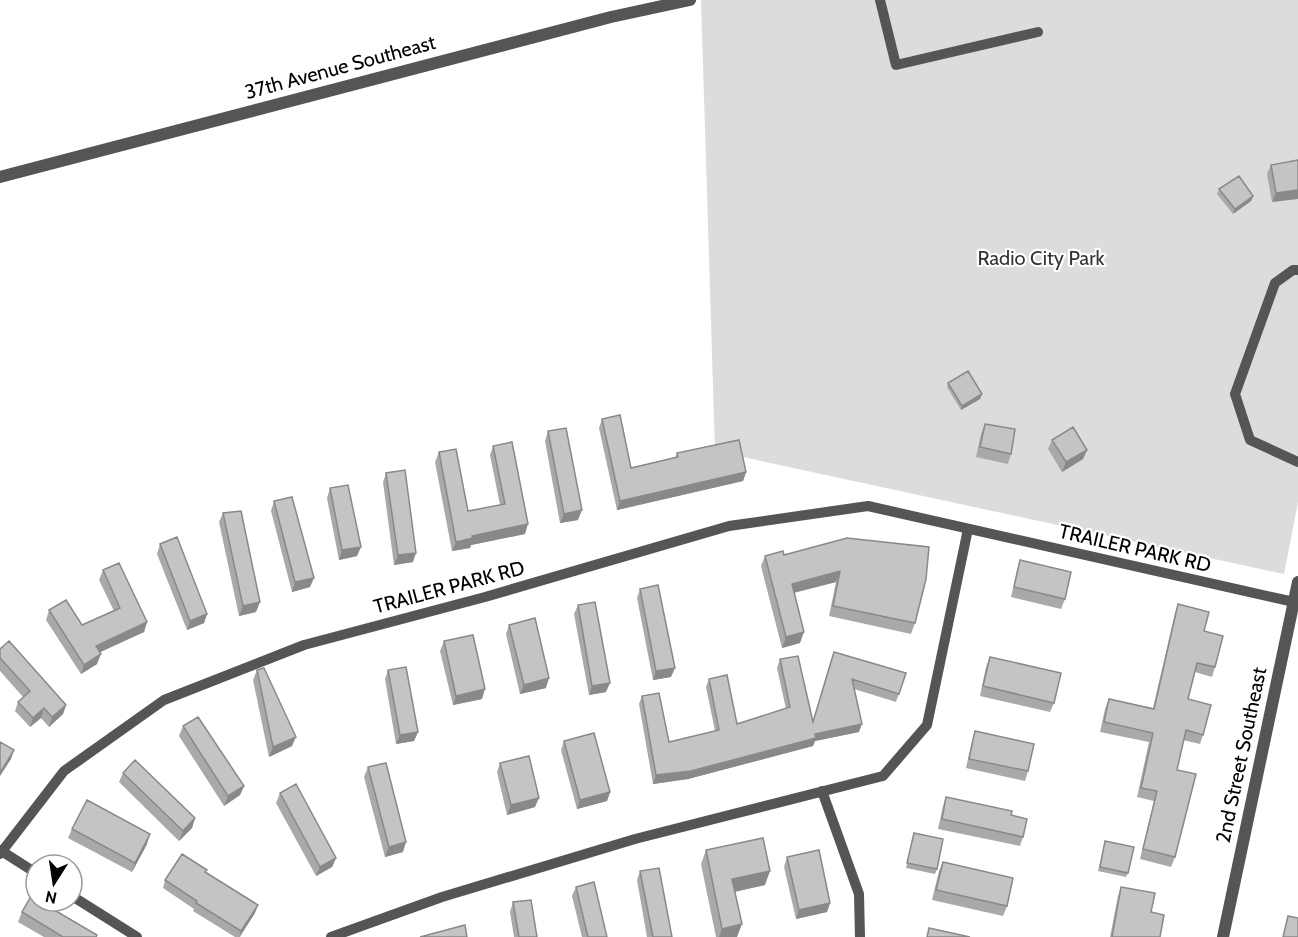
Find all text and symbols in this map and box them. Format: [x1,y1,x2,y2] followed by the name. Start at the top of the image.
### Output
[242,30,438,104] street label: 37th Avenue Southeast
[978,246,1105,270] park label: Radio City Park
[1057,519,1213,577] street label: TRAILER PARK RD
[371,555,527,619] street label: TRAILER PARK RD
[1211,665,1271,845] street label: 2nd Street Southeast
[24,853,84,913] north arrow
[43,887,58,908] text: N

